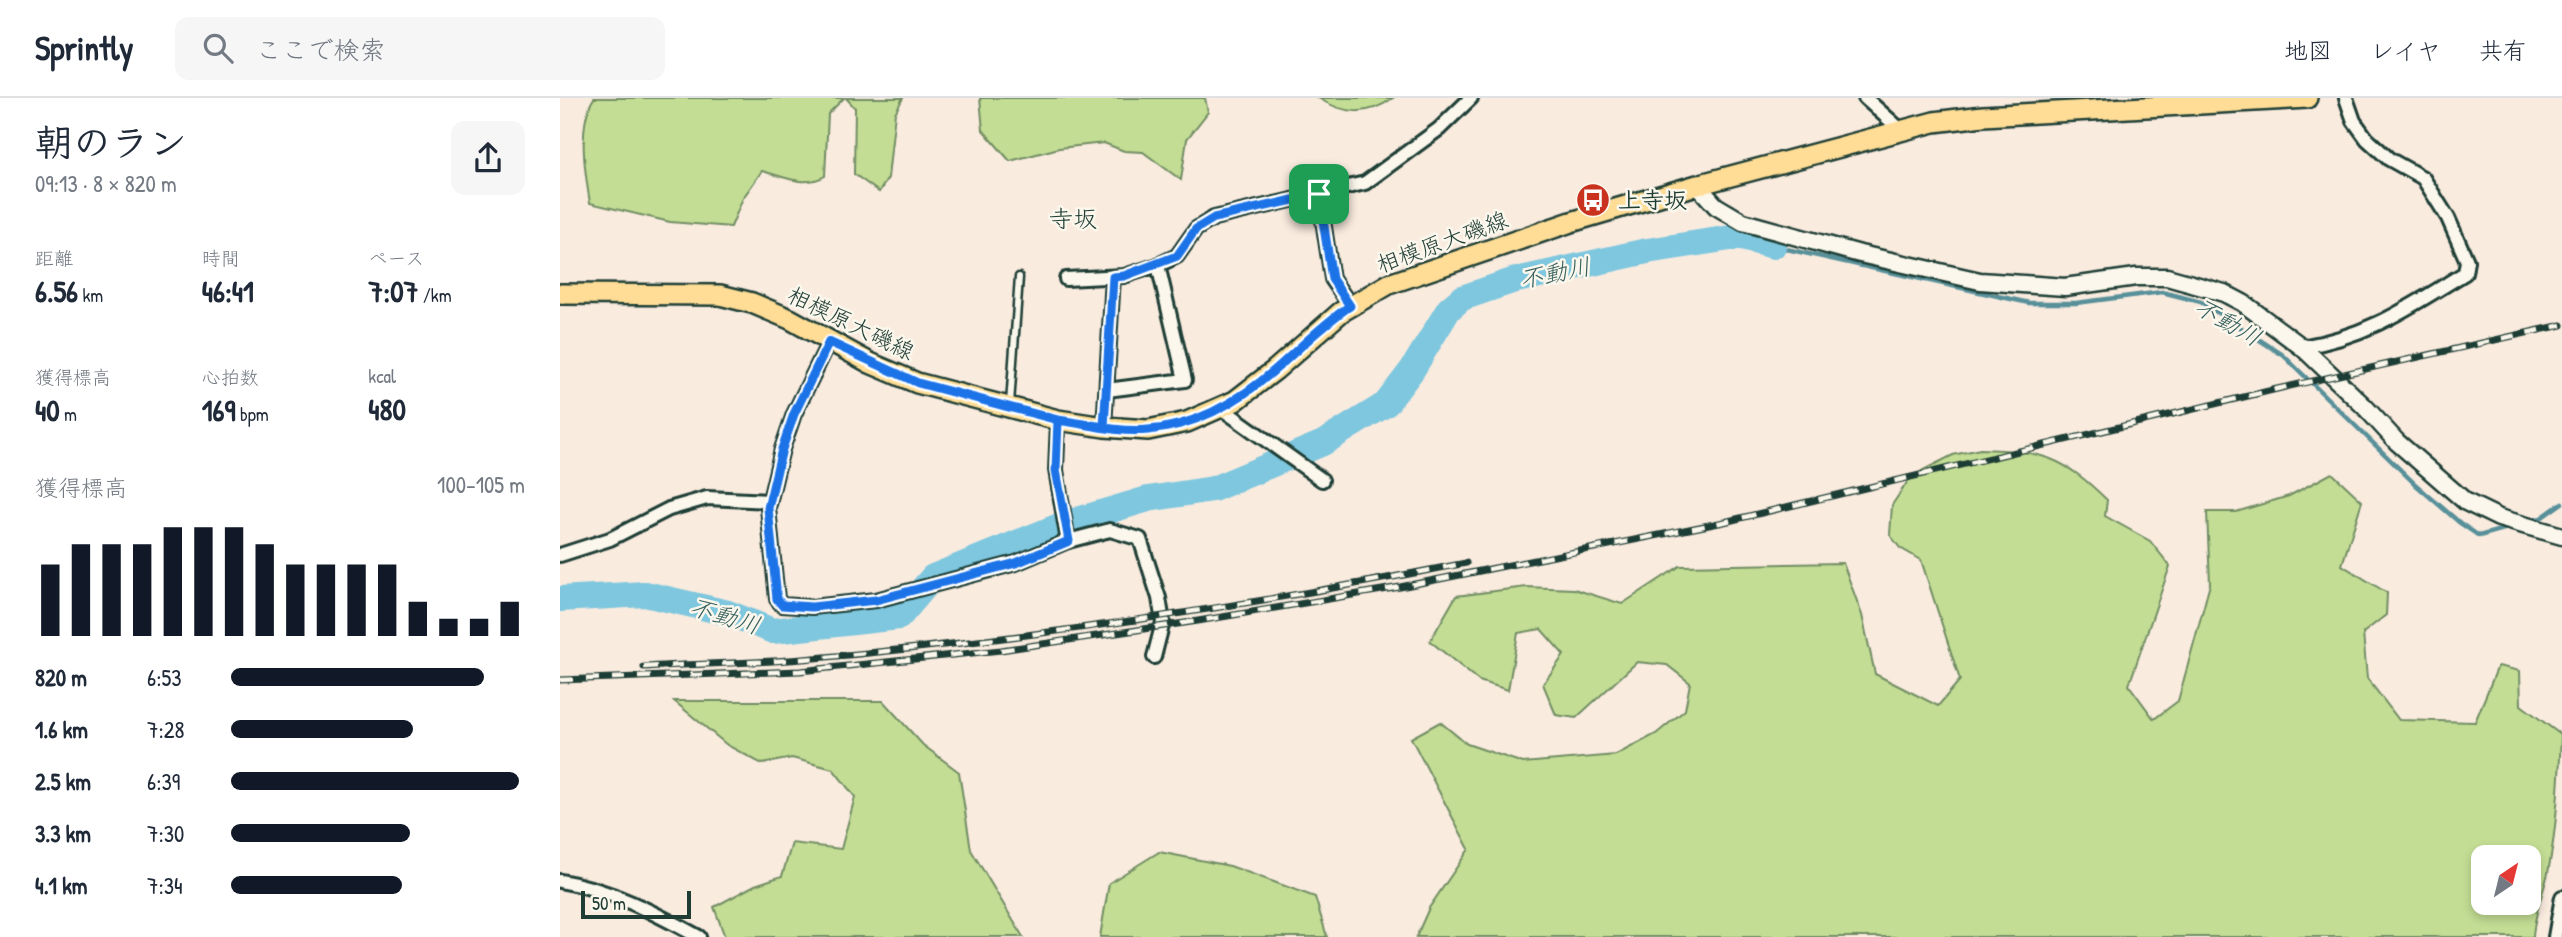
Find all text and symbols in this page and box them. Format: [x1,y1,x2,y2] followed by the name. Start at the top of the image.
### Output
[175,17,665,80] search box
[35,26,133,70] text: Sprintly
[199,29,237,67] icon: search
[255,32,385,67] text: ここで検索
[2284,34,2332,66] text: 地図
[2370,34,2441,66] text: レイヤ
[2479,34,2527,66] text: 共有
[35,116,187,168] text: 朝のラン
[451,121,525,195] button: share
[1289,164,1349,224] pin
[35,168,177,199] text: 09:13 · 8 × 820 m
[1300,175,1338,213] icon: arrive
[1574,181,1612,219] bus stop icon: 上寺坂
[1618,184,1687,215] place label: 上寺坂
[1049,202,1097,234] district label: 寺坂
[1372,203,1512,280] street label: 相模原大磯線
[35,245,73,271] text: 距離
[202,245,240,271] text: 時間
[368,245,424,271] text: ペース
[1516,249,1593,295] water label: 不動川
[35,271,78,311] text: 6.56
[202,271,254,311] text: 46:41
[368,271,418,311] text: 7:07
[782,278,920,367] street label: 相模原大磯線
[78,282,103,308] text: km
[418,282,452,308] text: /km
[2189,289,2268,353] water label: 不動川
[368,363,396,389] text: kcal
[35,364,111,390] text: 獲得標高
[202,364,259,390] text: 心拍数
[368,389,406,429] text: 480
[35,390,60,430] text: 40
[202,390,236,430] text: 169
[60,401,77,427] text: m
[236,401,269,427] text: bpm
[437,469,525,500] text: 100–105 m
[35,472,127,503] text: 獲得標高
[686,589,764,641] water label: 不動川
[35,662,87,693] text: 820 m
[147,662,182,693] text: 6:53
[35,714,88,745] text: 1.6 km
[147,714,184,745] text: 7:28
[35,766,91,797] text: 2.5 km
[147,766,180,797] text: 6:39
[35,818,91,849] text: 3.3 km
[147,818,184,849] text: 7:30
[2471,845,2541,915] north arrow
[2471,845,2541,915] map controls
[35,870,87,901] text: 4.1 km
[147,870,183,901] text: 7:34
[581,888,691,920] scale bar
[592,890,626,916] text: 50 m

